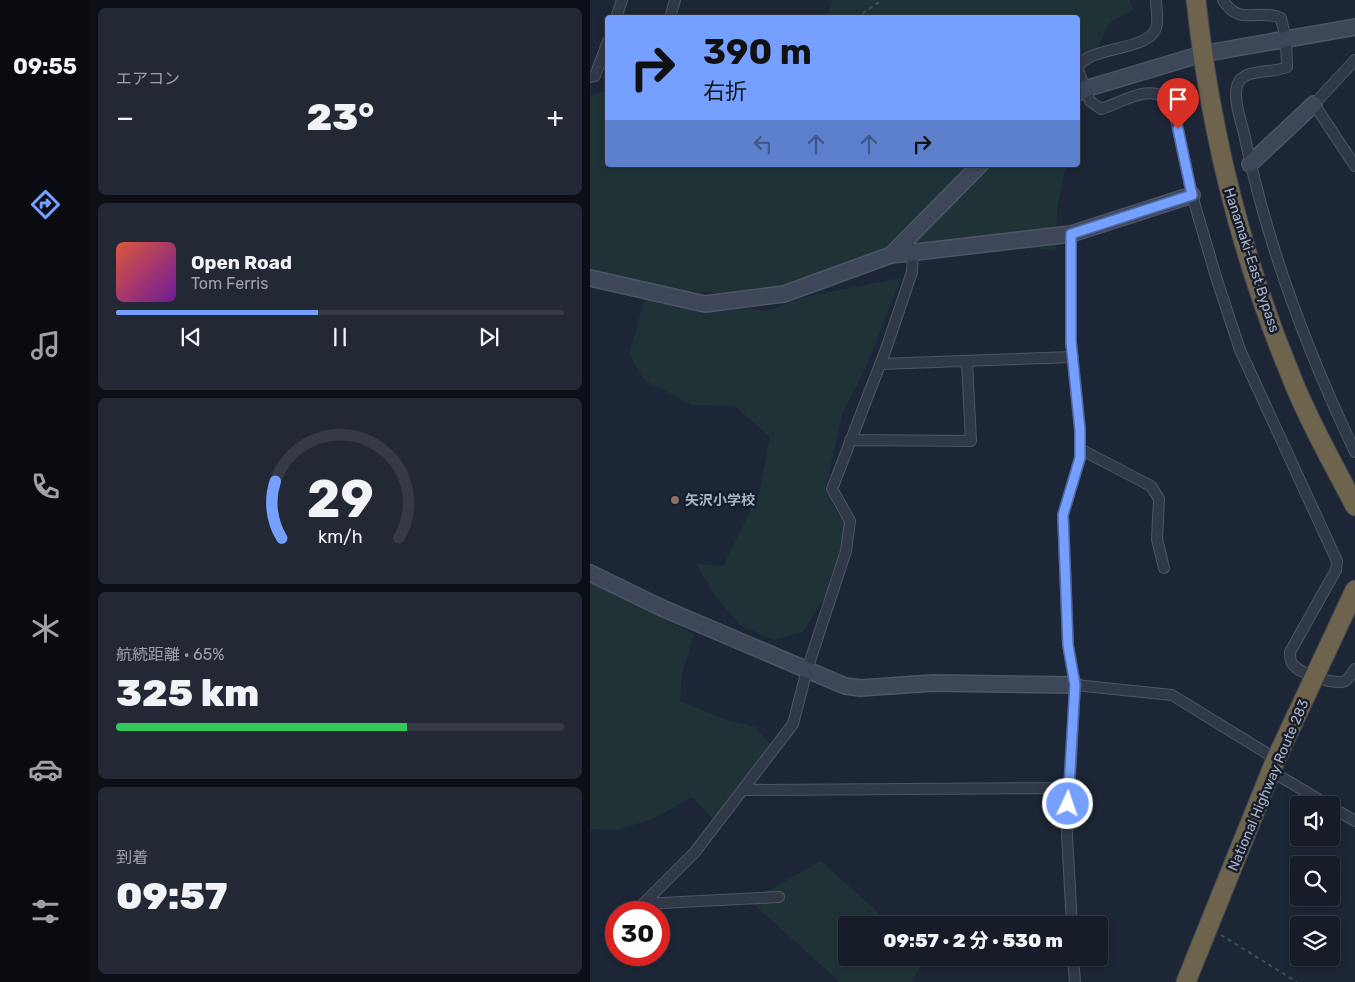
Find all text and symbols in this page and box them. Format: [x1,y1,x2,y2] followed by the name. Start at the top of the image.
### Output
[703,31,812,73] text: 390 m
[620,35,685,100] icon: right
[13,53,77,80] text: 09:55
[116,69,180,88] text: エアコン
[703,78,747,105] text: 右折
[1157,78,1199,129] pin
[1164,85,1192,113] icon: arrive
[307,94,374,140] text: 23°
[116,101,134,134] text: −
[547,101,564,134] text: +
[749,130,777,158] icon: left
[802,130,830,158] icon: ahead
[855,130,883,158] icon: ahead
[908,130,936,158] icon: right
[1220,186,1283,335] street label: Hanamaki-East Bypass
[28,187,63,222] icon: directions
[191,251,292,274] text: Open Road
[191,274,268,293] text: Tom Ferris
[177,323,205,351] icon: previous
[326,323,354,351] icon: pause
[475,323,503,351] icon: next
[28,328,63,363] icon: music
[306,468,374,530] text: 29
[28,469,63,504] icon: phone
[685,492,755,509] place label: 矢沢小学校
[669,494,681,506] marker: 矢沢小学校
[318,526,362,547] text: km/h
[28,611,63,646] icon: climate
[116,645,224,664] text: 航続距離 · 65%
[116,670,259,716] text: 325 km
[1225,697,1312,874] street label: National Highway Route 283
[28,752,63,787] icon: car
[1041,777,1093,829] position arrow
[1290,796,1340,966] map controls
[1290,796,1340,846] button: sound
[116,848,148,867] text: 到着
[1290,856,1340,906] button: search
[116,873,228,919] text: 09:57
[28,894,63,929] icon: filters
[605,901,670,966] speed limit sign: 30
[1290,916,1340,966] button: layers
[883,929,1063,952] text: 09:57 · 2 分 · 530 m

